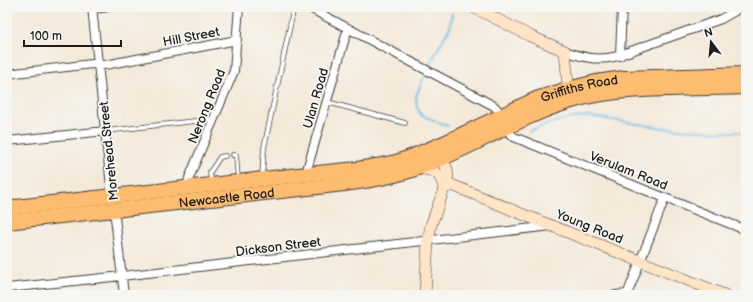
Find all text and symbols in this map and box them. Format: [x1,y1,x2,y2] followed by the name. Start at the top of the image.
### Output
[24,22,121,48] scale bar
[691,22,731,62] north arrow
[162,24,221,50] street label: Hill Street
[703,25,714,40] text: N
[30,29,62,44] text: 100 m
[300,66,332,130] street label: Ulan Road
[185,67,229,146] street label: Nerong Road
[539,72,619,106] street label: Griffiths Road
[96,101,122,201] street label: Morehead Street
[587,148,670,194] street label: Verulam Road
[178,185,275,212] street label: Newcastle Road
[553,206,625,248] street label: Young Road
[235,234,322,260] street label: Dickson Street

